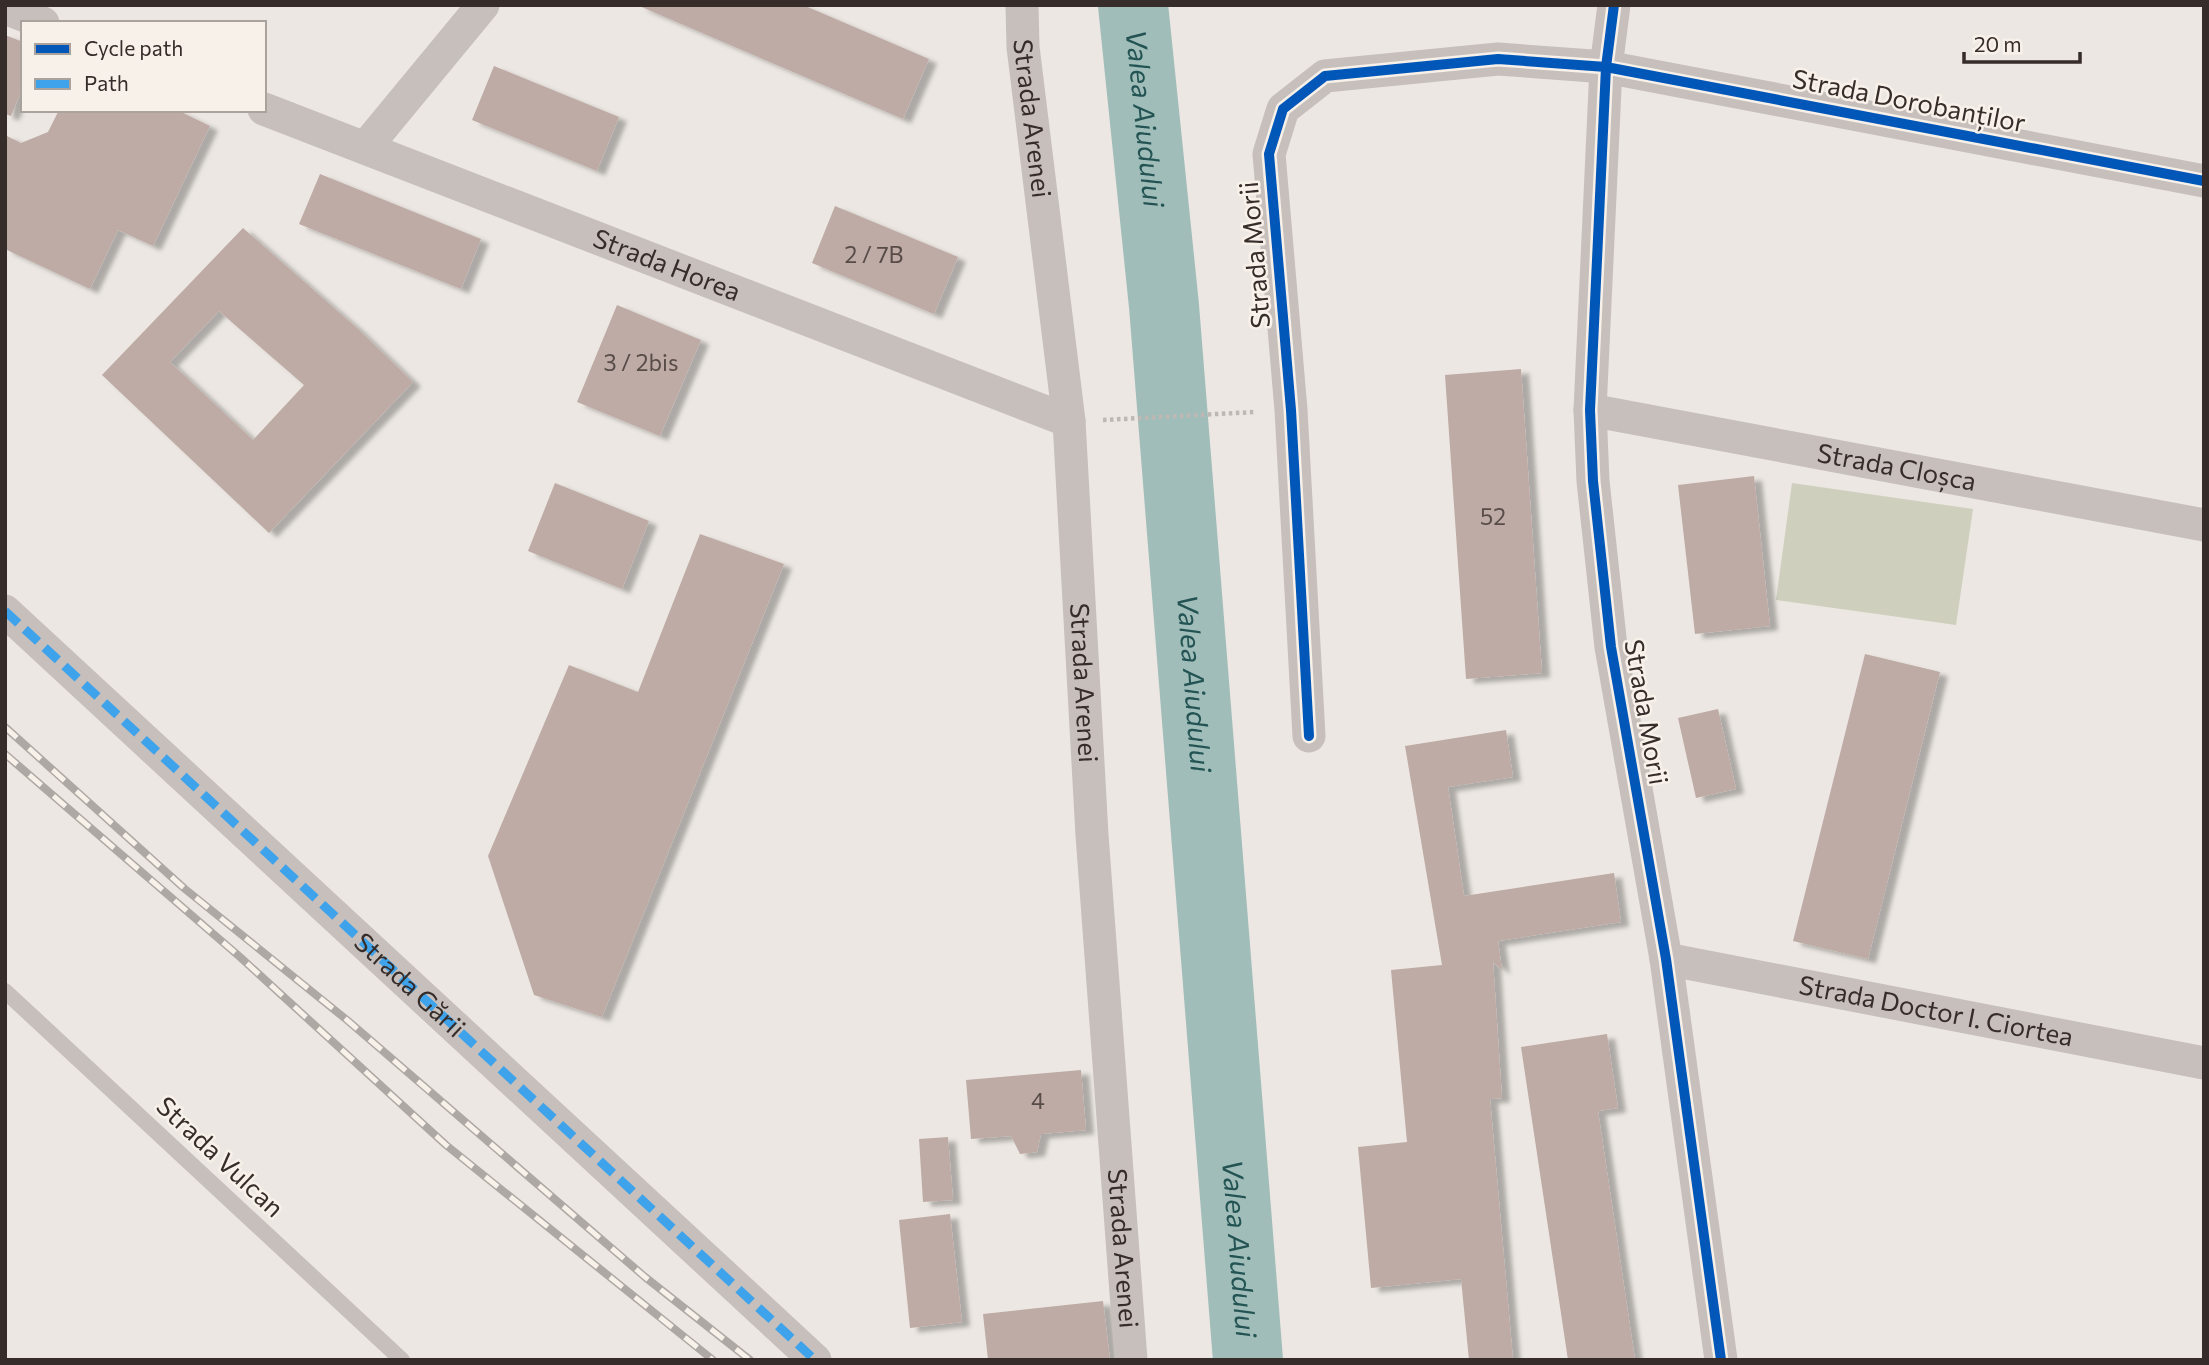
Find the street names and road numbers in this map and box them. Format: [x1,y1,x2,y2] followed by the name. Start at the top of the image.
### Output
[1009,39,1058,200] street label: Strada Arenei
[1790,62,2029,139] street label: Strada Dorobanților
[1232,181,1275,330] street label: Strada Morii
[589,221,745,306] street label: Strada Horea
[1815,436,1979,496] street label: Strada Cloșca
[1065,602,1105,763] street label: Strada Arenei
[1619,637,1676,787] street label: Strada Morii
[349,925,472,1043] street label: Strada Gării
[1797,968,2076,1051] street label: Strada Doctor I. Ciortea
[151,1089,291,1222] street label: Strada Vulcan
[1103,1167,1146,1329] street label: Strada Arenei

